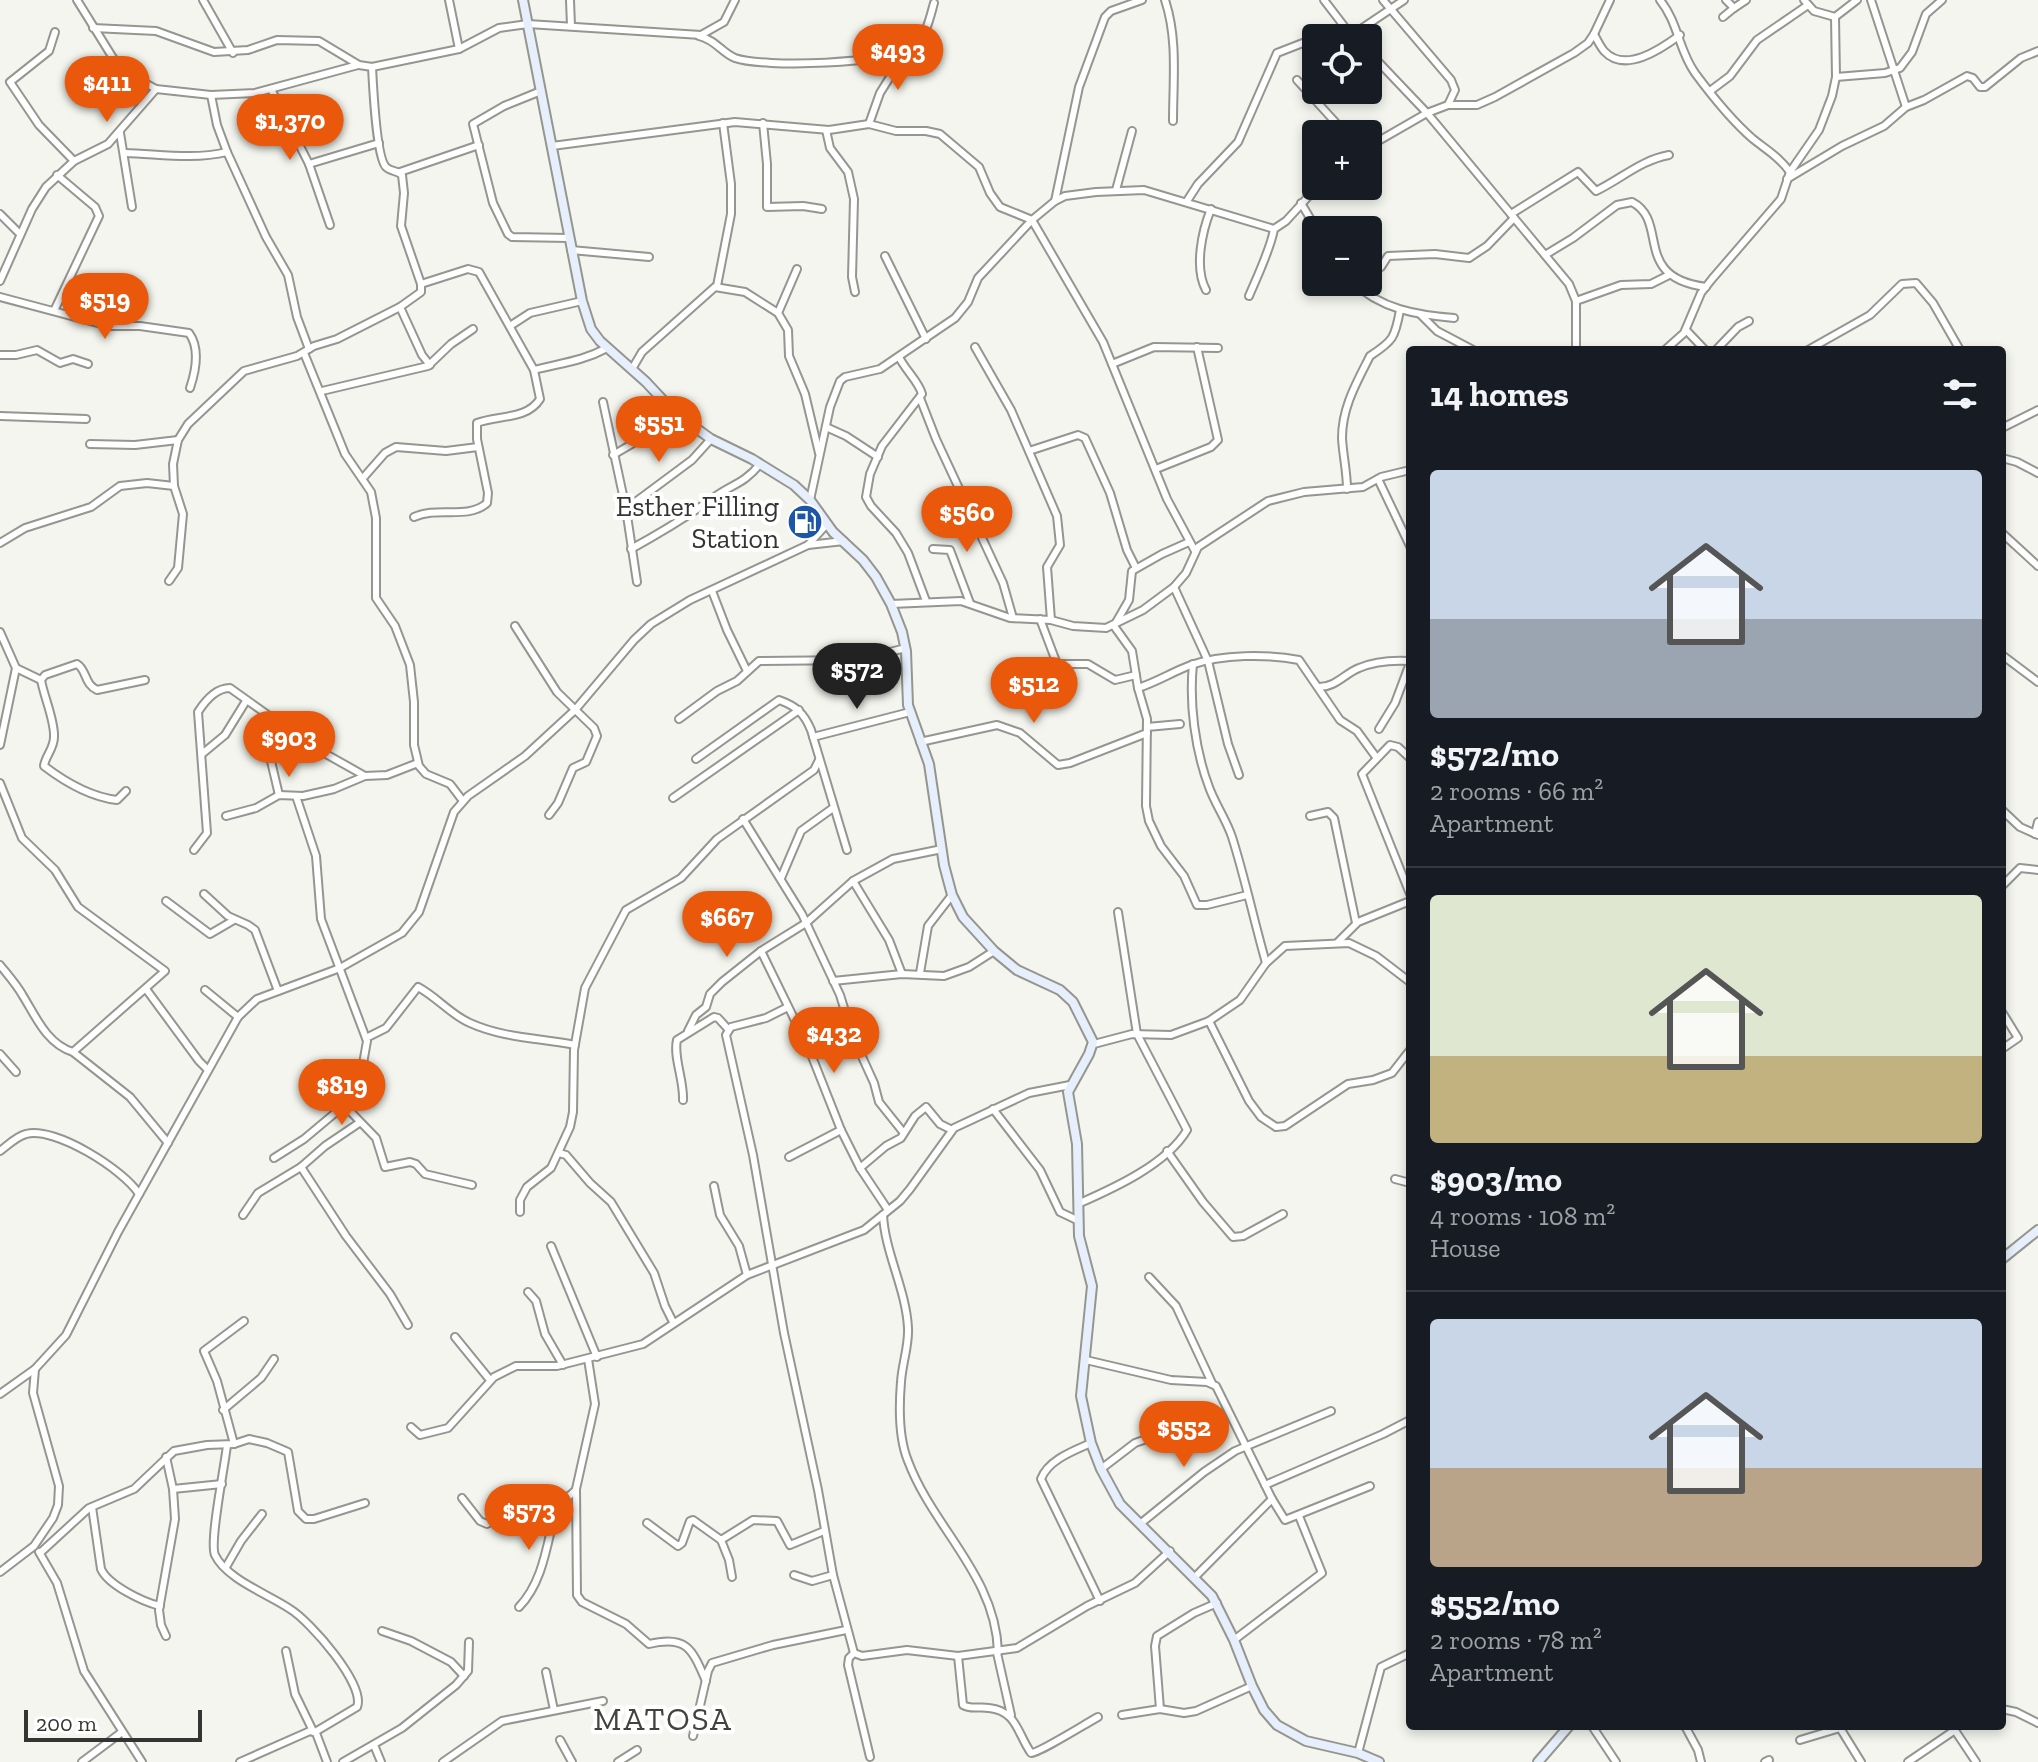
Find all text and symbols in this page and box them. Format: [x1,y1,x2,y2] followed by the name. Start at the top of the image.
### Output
[851,24,945,92] pin: $493
[1302,24,1382,296] map controls
[1302,24,1382,104] button: locate
[870,34,926,66] text: $493
[60,56,154,124] pin: $411
[83,66,131,98] text: $411
[225,94,355,162] pin: $1,370
[255,104,325,136] text: $1,370
[1302,120,1382,200] button: +
[1302,216,1382,296] button: −
[58,273,152,341] pin: $519
[80,283,130,315] text: $519
[1938,372,1982,416] icon: filters
[1430,374,1569,415] text: 14 homes
[612,396,706,464] pin: $551
[634,406,684,438] text: $551
[920,486,1014,554] pin: $560
[616,490,779,555] place label: Esther Filling Station
[939,496,995,528] text: $560
[786,503,824,541] fuel station icon: Esther Filling Station
[1634,522,1778,666] icon: home
[810,643,904,711] pin: $572
[830,653,884,685] text: $572
[987,657,1081,725] pin: $512
[1009,667,1059,699] text: $512
[242,711,336,779] pin: $903
[261,721,317,753] text: $903
[1430,734,1559,775] text: $572/mo
[1430,775,1603,807] text: 2 rooms · 66 m²
[1430,807,1553,839] text: Apartment
[680,891,774,959] pin: $667
[700,901,754,933] text: $667
[1634,947,1778,1091] icon: home
[787,1007,881,1075] pin: $432
[806,1017,862,1049] text: $432
[295,1059,389,1127] pin: $819
[316,1069,368,1101] text: $819
[1430,1159,1562,1200] text: $903/mo
[1430,1200,1615,1232] text: 4 rooms · 108 m²
[1430,1232,1501,1264] text: House
[1634,1371,1778,1515] icon: home
[1137,1401,1231,1469] pin: $552
[1157,1411,1211,1443] text: $552
[482,1484,576,1552] pin: $573
[502,1494,556,1526] text: $573
[1430,1583,1560,1624] text: $552/mo
[1430,1624,1602,1656] text: 2 rooms · 78 m²
[1430,1656,1553,1688] text: Apartment
[593,1700,733,1738] district label: MATOSA
[24,1706,202,1742] scale bar
[36,1710,97,1737] text: 200 m

